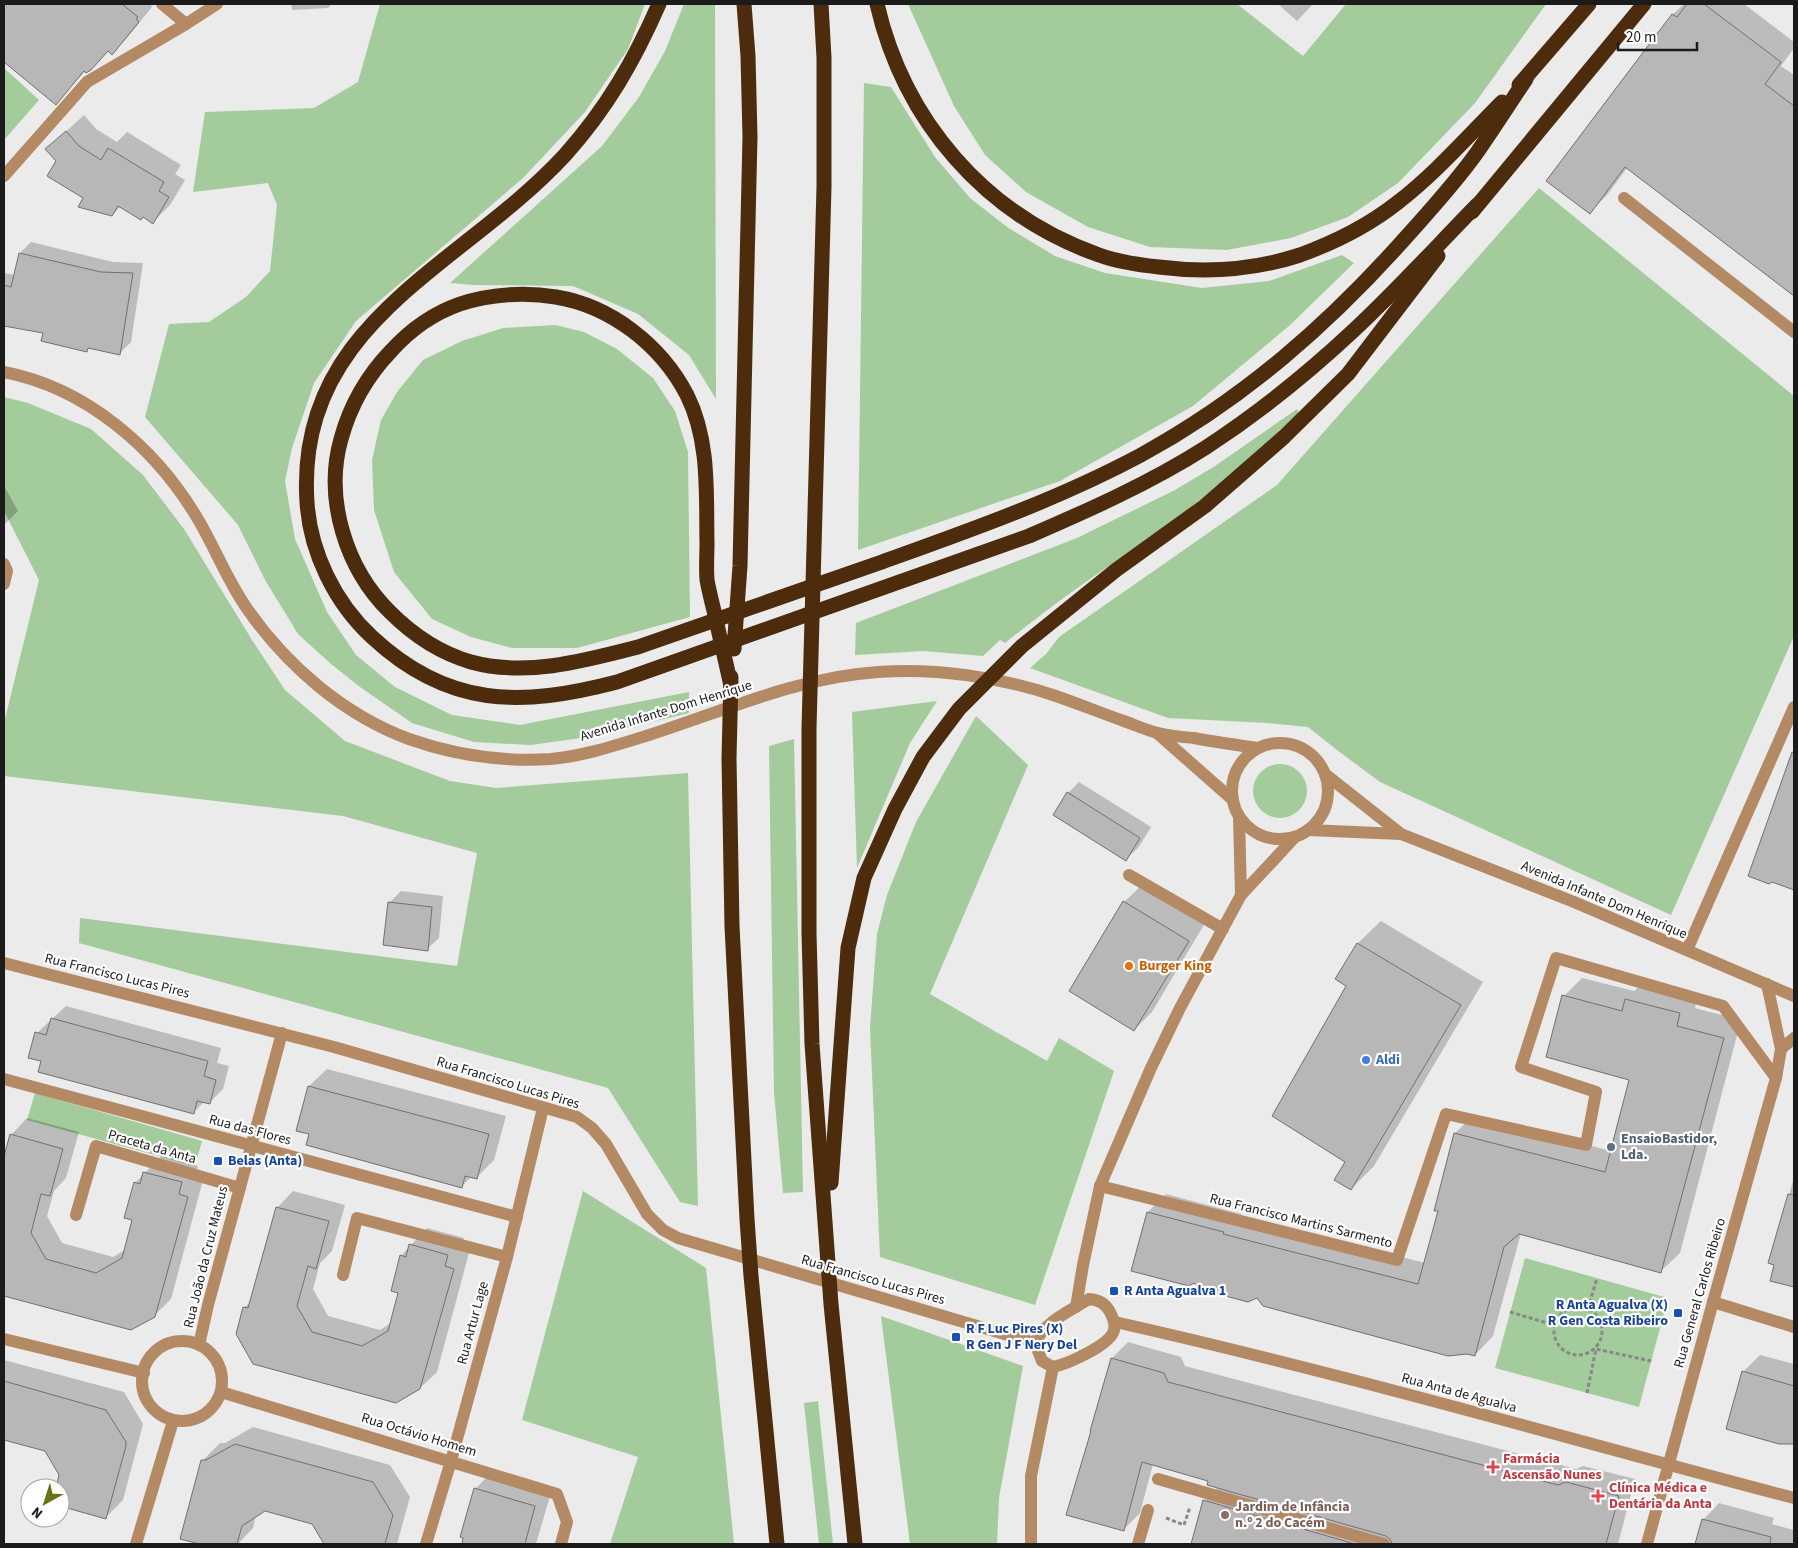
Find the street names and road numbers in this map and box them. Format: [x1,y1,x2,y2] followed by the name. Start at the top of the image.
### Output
[578,675,754,747] street label: Avenida Infante Dom Henrique
[1518,856,1690,944] street label: Avenida Infante Dom Henrique
[42,948,192,1004] street label: Rua Francisco Lucas Pires
[434,1052,582,1114] street label: Rua Francisco Lucas Pires
[207,1109,294,1151] street label: Rua das Flores
[105,1125,199,1169] street label: Praceta da Anta
[179,1184,233,1330] street label: Rua João da Cruz Mateus
[1207,1189,1395,1253] street label: Rua Francisco Martins Sarmento
[1669,1216,1731,1370] street label: Rua General Carlos Ribeiro
[799,1250,947,1310] street label: Rua Francisco Lucas Pires
[452,1279,494,1367] street label: Rua Artur Lage
[1399,1368,1519,1418] street label: Rua Anta de Agualva
[359,1408,479,1462] street label: Rua Octávio Homem

